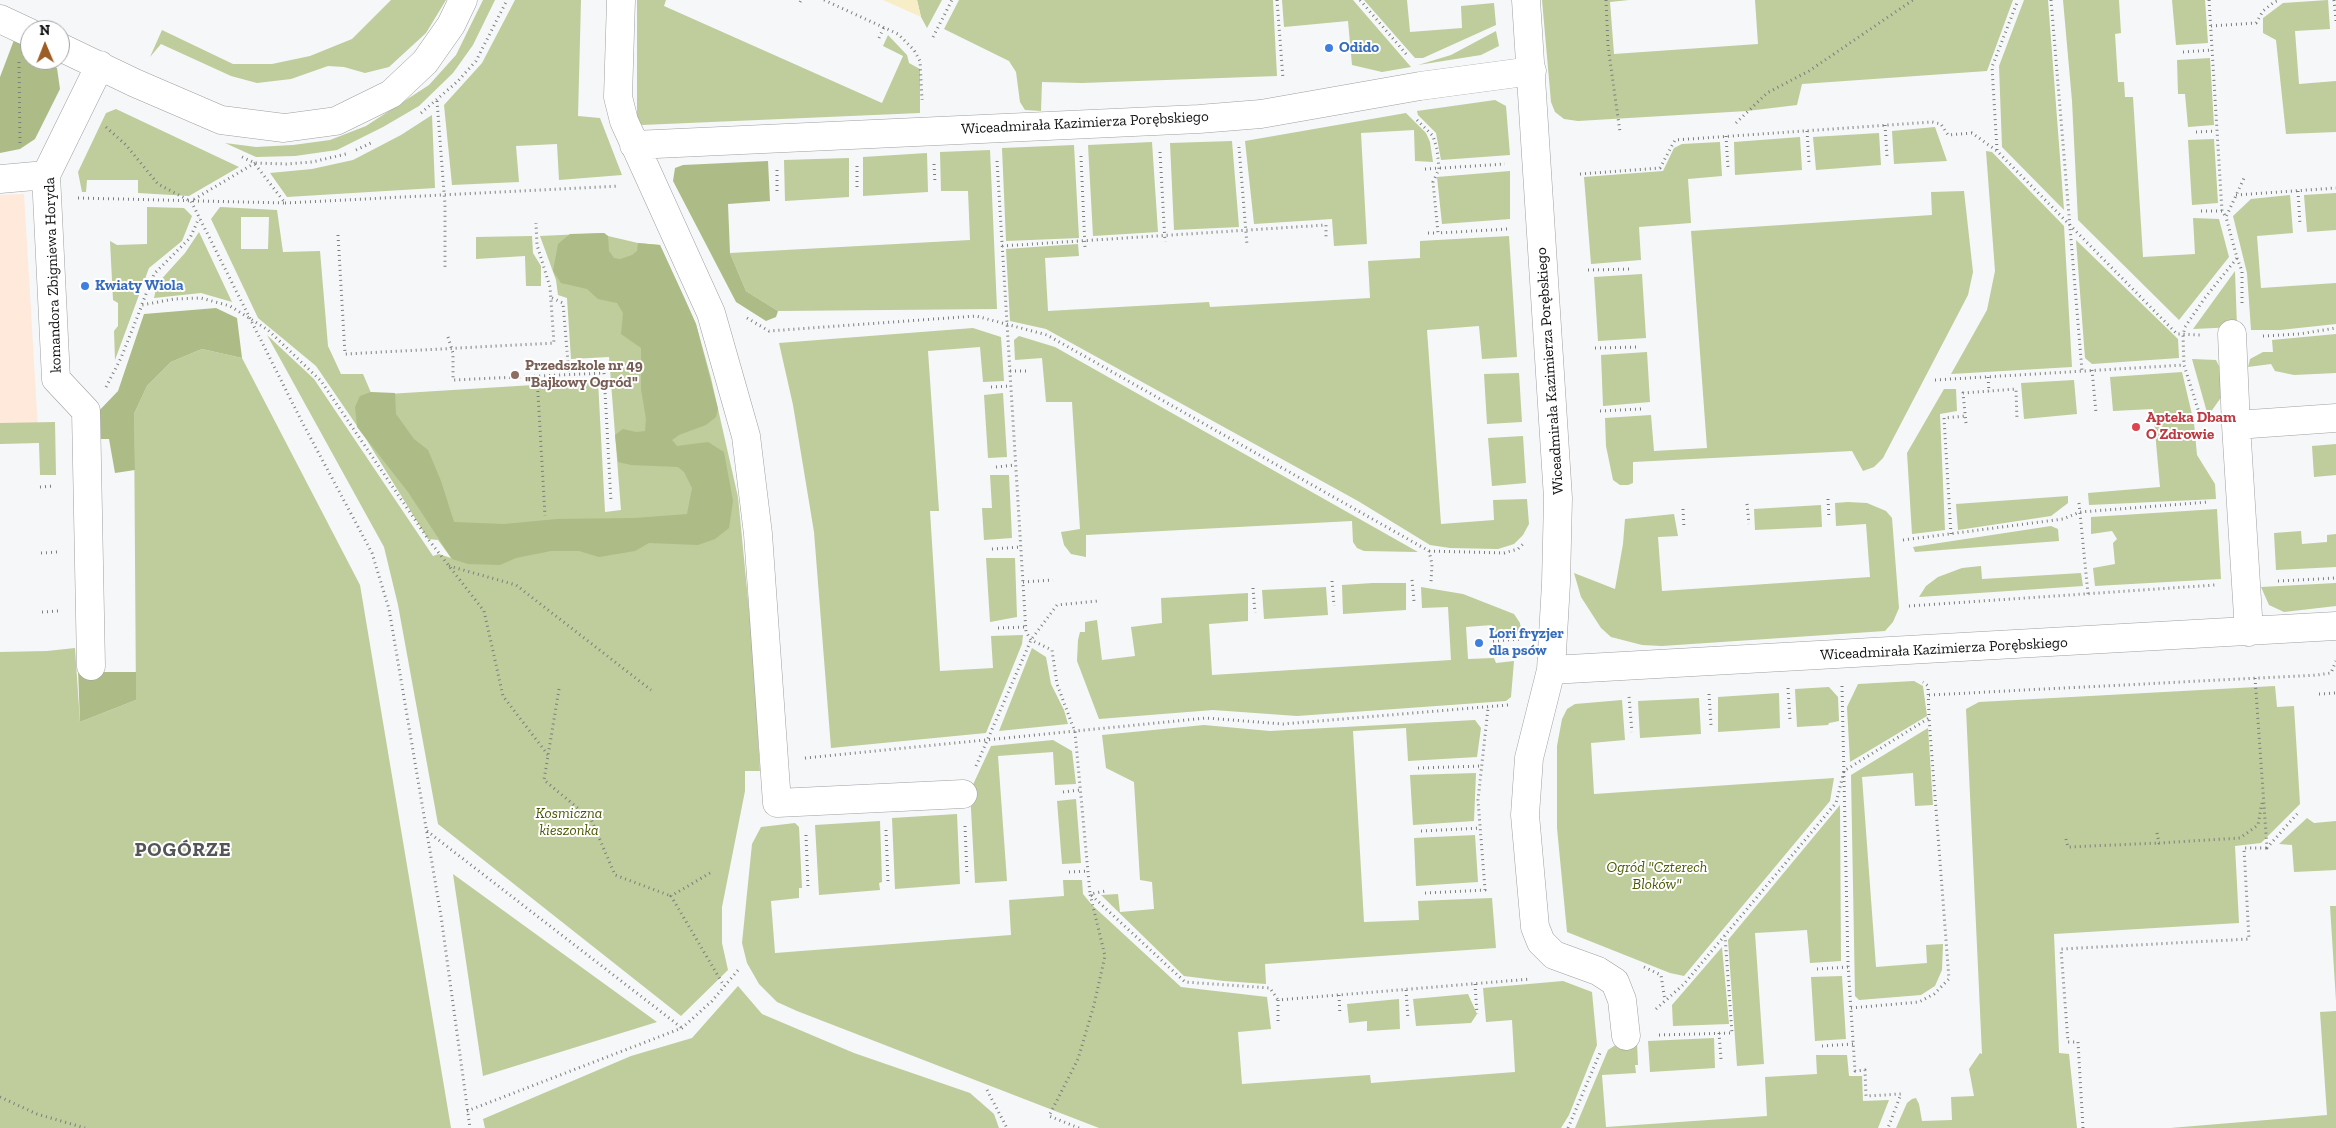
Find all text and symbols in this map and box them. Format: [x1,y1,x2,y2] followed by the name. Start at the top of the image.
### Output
[20,20,70,70] north arrow
[39,22,50,39] text: N
[1339,39,1379,57] place label: Odido
[1323,42,1335,54] marker: Odido
[961,108,1209,138] street label: Wiceadmirała Kazimierza Porębskiego
[41,177,65,373] street label: komandora Zbigniewa Horyda
[1532,247,1568,495] street label: Wiceadmirała Kazimierza Porębskiego
[95,277,183,295] place label: Kwiaty Wiola
[79,280,91,292] marker: Kwiaty Wiola
[525,357,643,392] place label: Przedszkole nr 49 "Bajkowy Ogród"
[509,369,521,381] marker: Przedszkole nr 49 "Bajkowy Ogród"
[2146,409,2236,444] place label: Apteka Dbam O Zdrowie
[2130,421,2142,433] marker: Apteka Dbam O Zdrowie
[1489,625,1564,660] place label: Lori fryzjer dla psów
[1820,634,2068,664] street label: Wiceadmirała Kazimierza Porębskiego
[1473,637,1485,649] marker: Lori fryzjer dla psów
[536,805,602,840] park label: Kosmiczna kieszonka
[134,838,232,862] district label: POGÓRZE
[1607,859,1707,894] park label: Ogród "Czterech Bloków"

